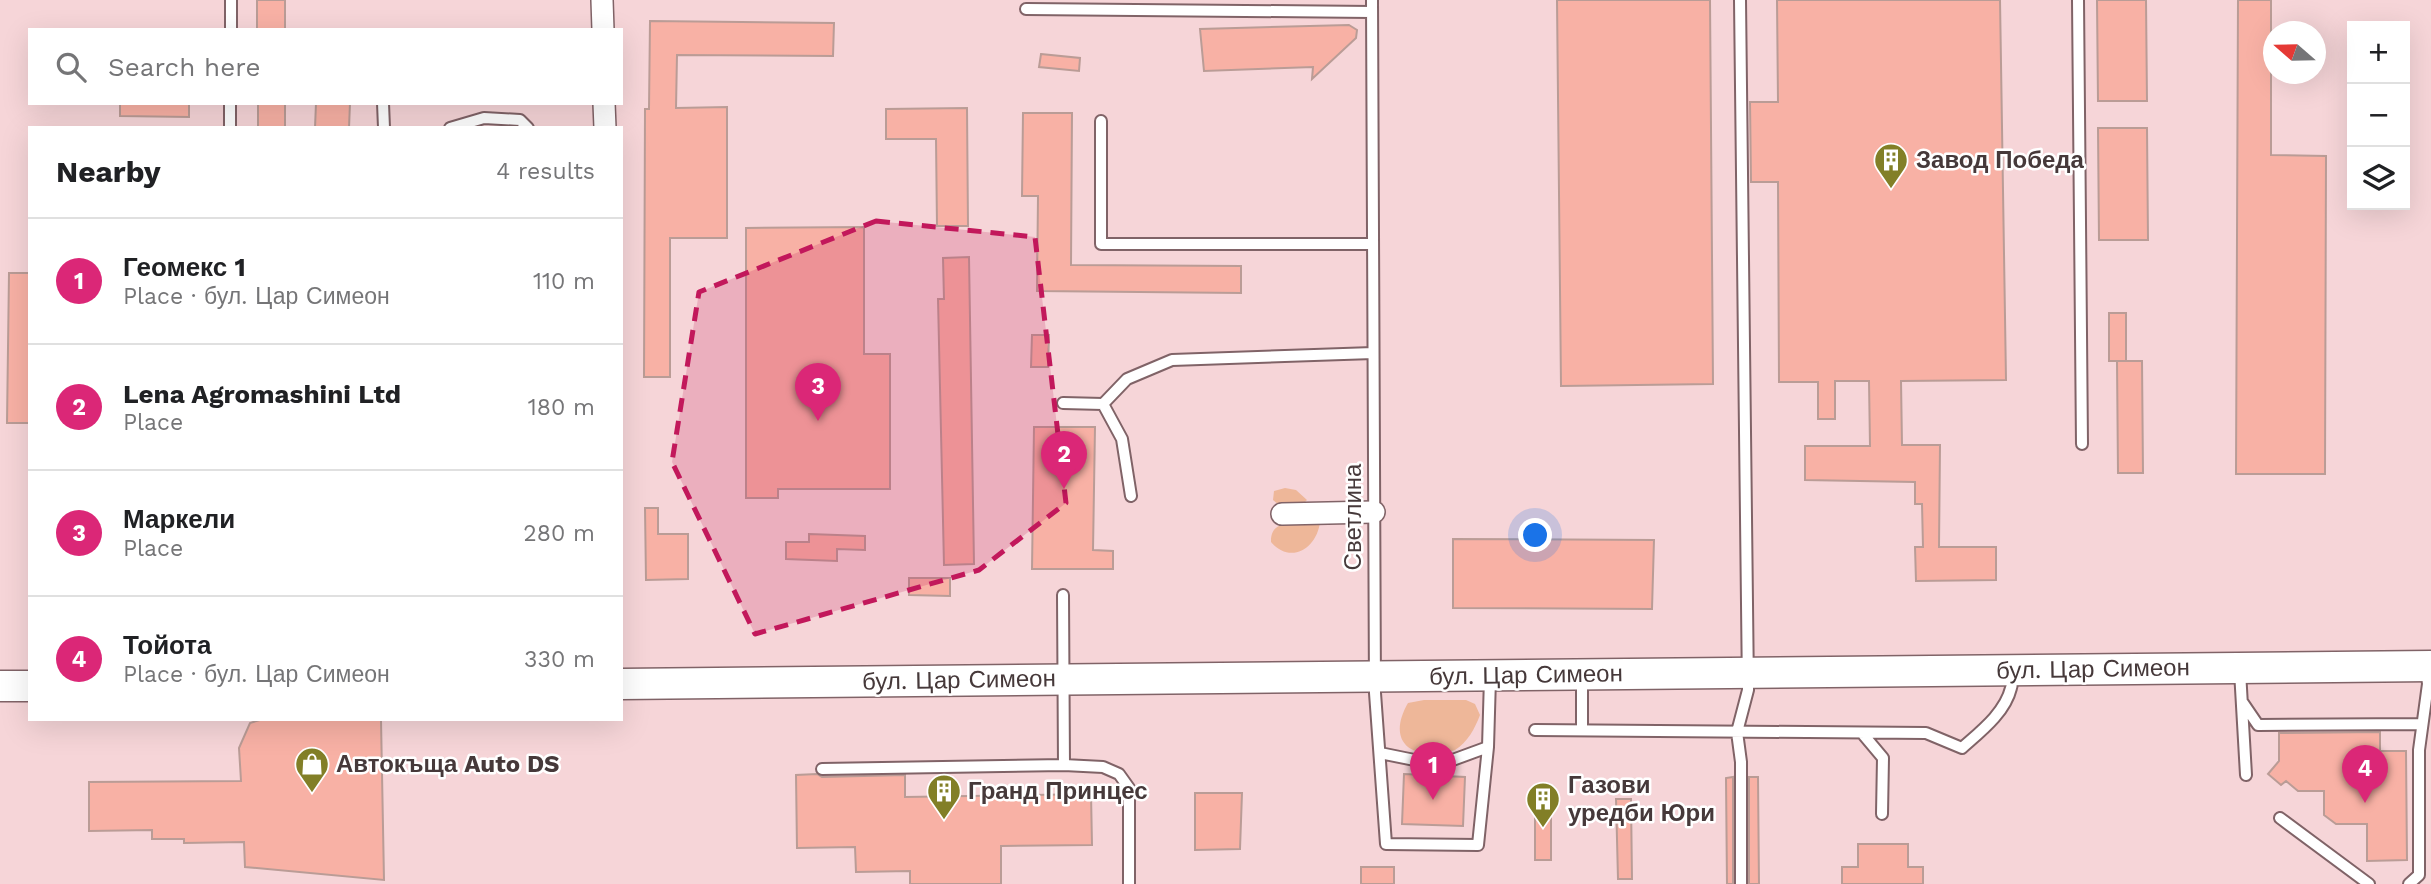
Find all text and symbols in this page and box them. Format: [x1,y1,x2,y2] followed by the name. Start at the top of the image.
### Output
[2263,21,2326,84] north arrow
[2347,21,2410,210] map controls
[2347,21,2410,84] button: +
[28,28,623,105] search box
[52,48,90,86] icon: search
[108,52,260,82] text: Search here
[2347,84,2410,147] button: −
[1872,141,1910,190] building icon: Завод Победа
[1916,146,2085,174] place label: Завод Победа
[2347,147,2410,210] button: layers
[56,154,161,189] text: Nearby
[496,158,595,185] text: 4 results
[123,252,246,282] text: Геомекс 1
[74,268,84,295] text: 1
[533,268,595,295] text: 110 m
[123,283,390,310] text: Place · бул. Цар Симеон
[795,363,841,421] pin: 3
[123,379,401,409] text: Lena Agromashini Ltd
[72,394,86,421] text: 2
[528,394,595,421] text: 180 m
[123,409,183,436] text: Place
[1041,431,1087,489] pin: 2
[1339,463,1367,570] street label: Светлина
[123,504,235,534] text: Маркели
[1518,518,1552,552] your location
[72,520,86,547] text: 3
[523,520,595,547] text: 280 m
[123,535,183,562] text: Place
[123,630,212,660] text: Тойота
[72,646,86,673] text: 4
[524,646,595,673] text: 330 m
[1996,653,2190,685] street label: бул. Цар Симеон
[1429,659,1623,691] street label: бул. Цар Симеон
[123,661,390,688] text: Place · бул. Цар Симеон
[862,664,1056,696] street label: бул. Цар Симеон
[1410,742,1456,800] pin: 1
[293,745,331,794] shop icon: Автокъща Auto DS
[2342,745,2388,803] pin: 4
[336,750,559,778] place label: Автокъща Auto DS
[1568,771,1715,827] place label: Газови уредби Юри
[925,772,963,821] building icon: Гранд Принцес
[968,777,1148,805] place label: Гранд Принцес
[1524,780,1562,829] building icon: Газови уредби Юри

